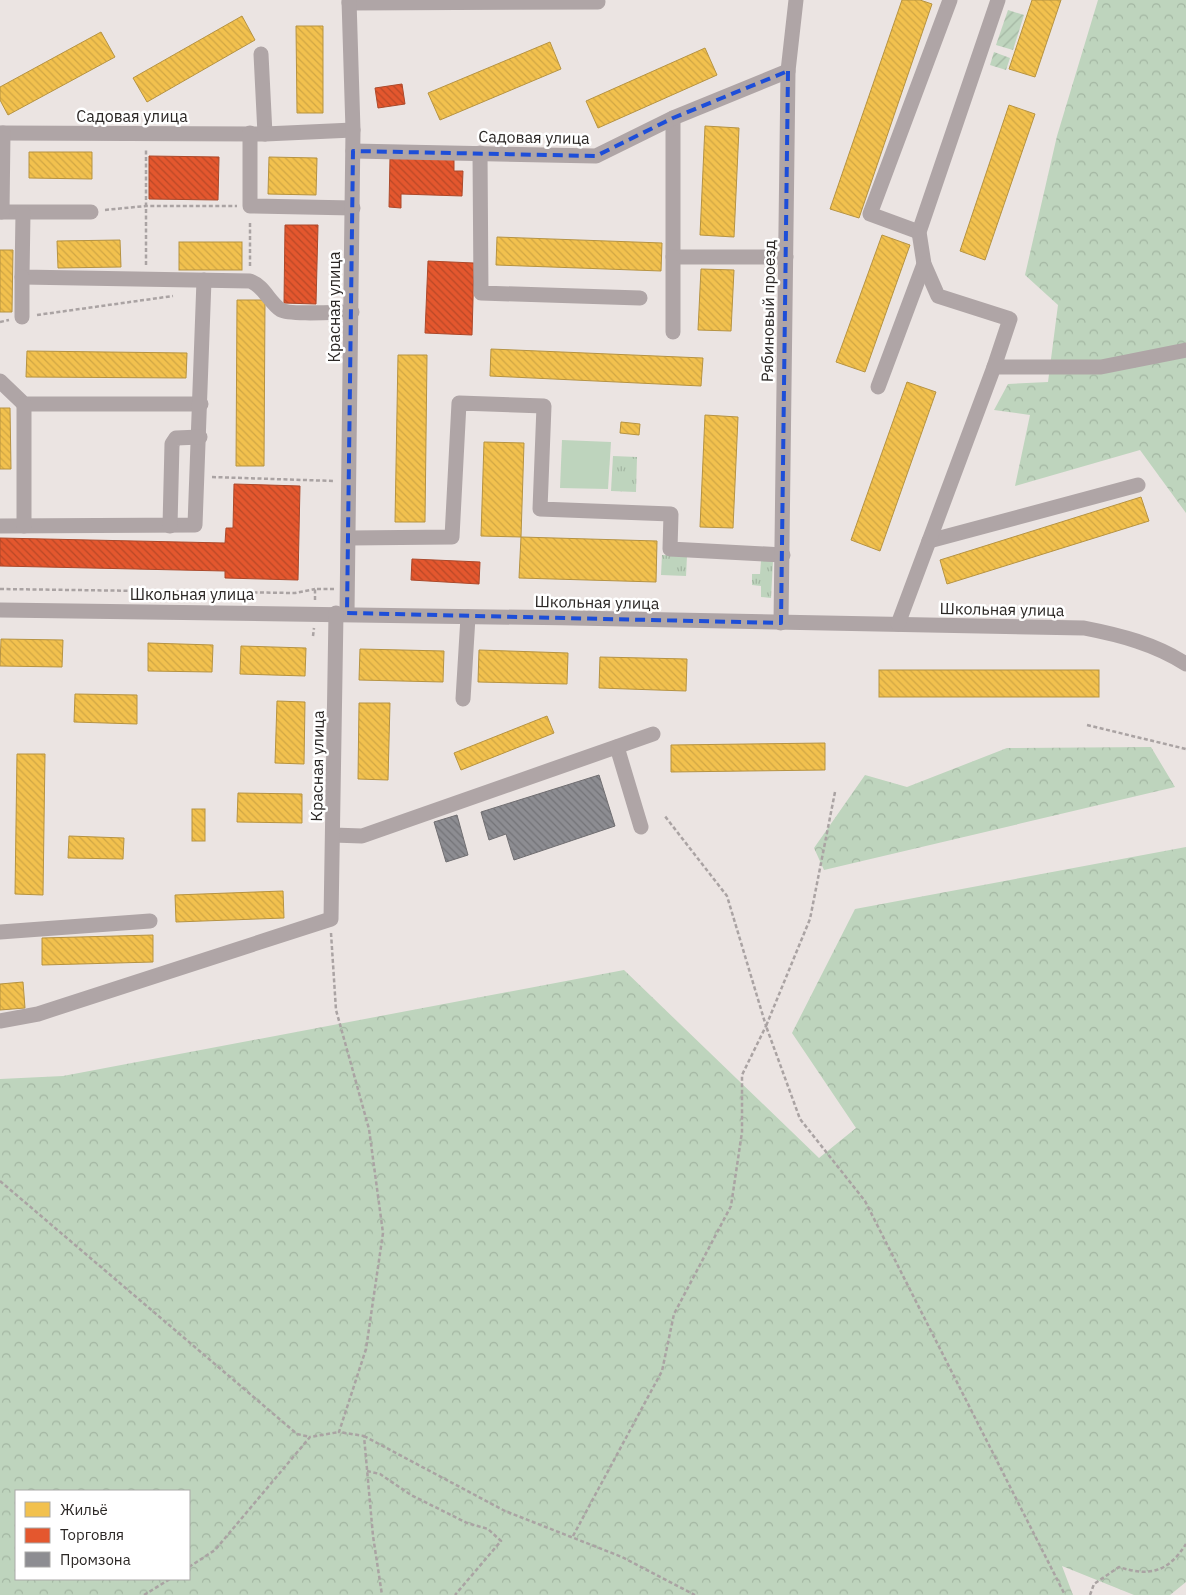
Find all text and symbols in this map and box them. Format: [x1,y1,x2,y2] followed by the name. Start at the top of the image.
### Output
[76,106,188,126] street label: Садовая улица
[478,126,590,148] street label: Садовая улица
[757,239,779,382] street label: Рябиновый проезд
[324,251,344,363] street label: Красная улица
[130,584,255,604] street label: Школьная улица
[534,591,660,613] street label: Школьная улица
[939,598,1065,620] street label: Школьная улица
[306,710,328,822] street label: Красная улица
[15,1490,190,1580] legend
[60,1500,108,1519] text: Жильё
[60,1525,124,1544] text: Торговля
[60,1550,131,1569] text: Промзона

